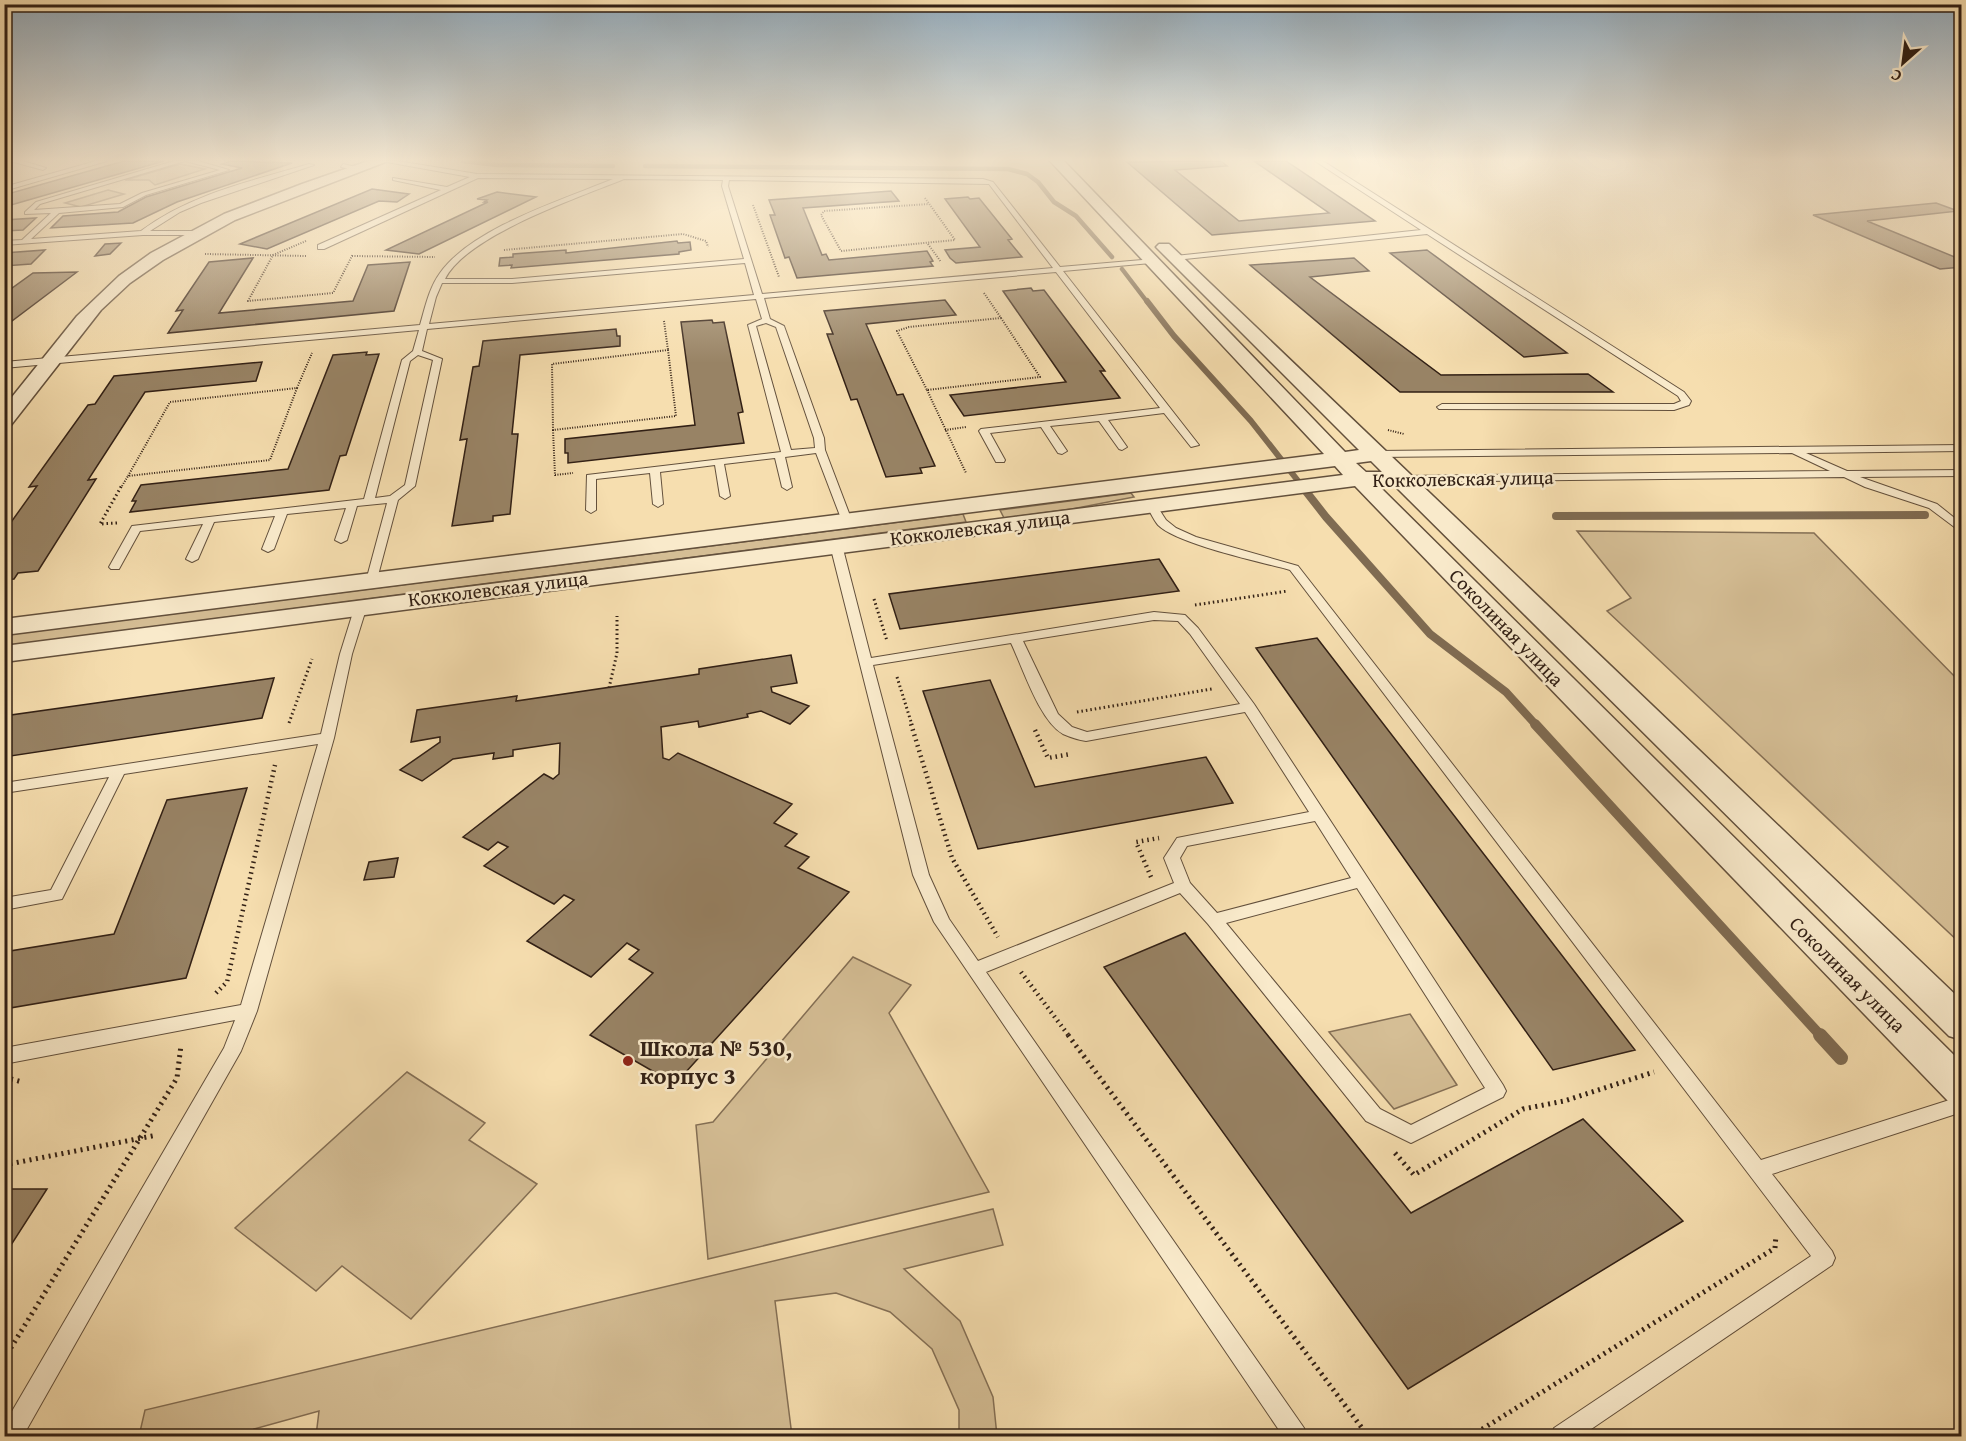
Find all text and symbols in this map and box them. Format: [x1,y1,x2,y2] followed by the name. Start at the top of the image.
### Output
[1873,33,1933,93] north arrow
[1886,64,1906,89] text: С
[1372,462,1554,494] street label: Кокколевская улица
[888,502,1072,552] street label: Кокколевская улица
[1443,561,1571,693] street label: Соколиная улица
[406,563,590,613] street label: Кокколевская улица
[1783,909,1913,1039] street label: Соколиная улица
[640,1030,792,1093] place label: Школа № 530, корпус 3
[621,1054,635,1068] marker: Школа № 530, корпус 3

